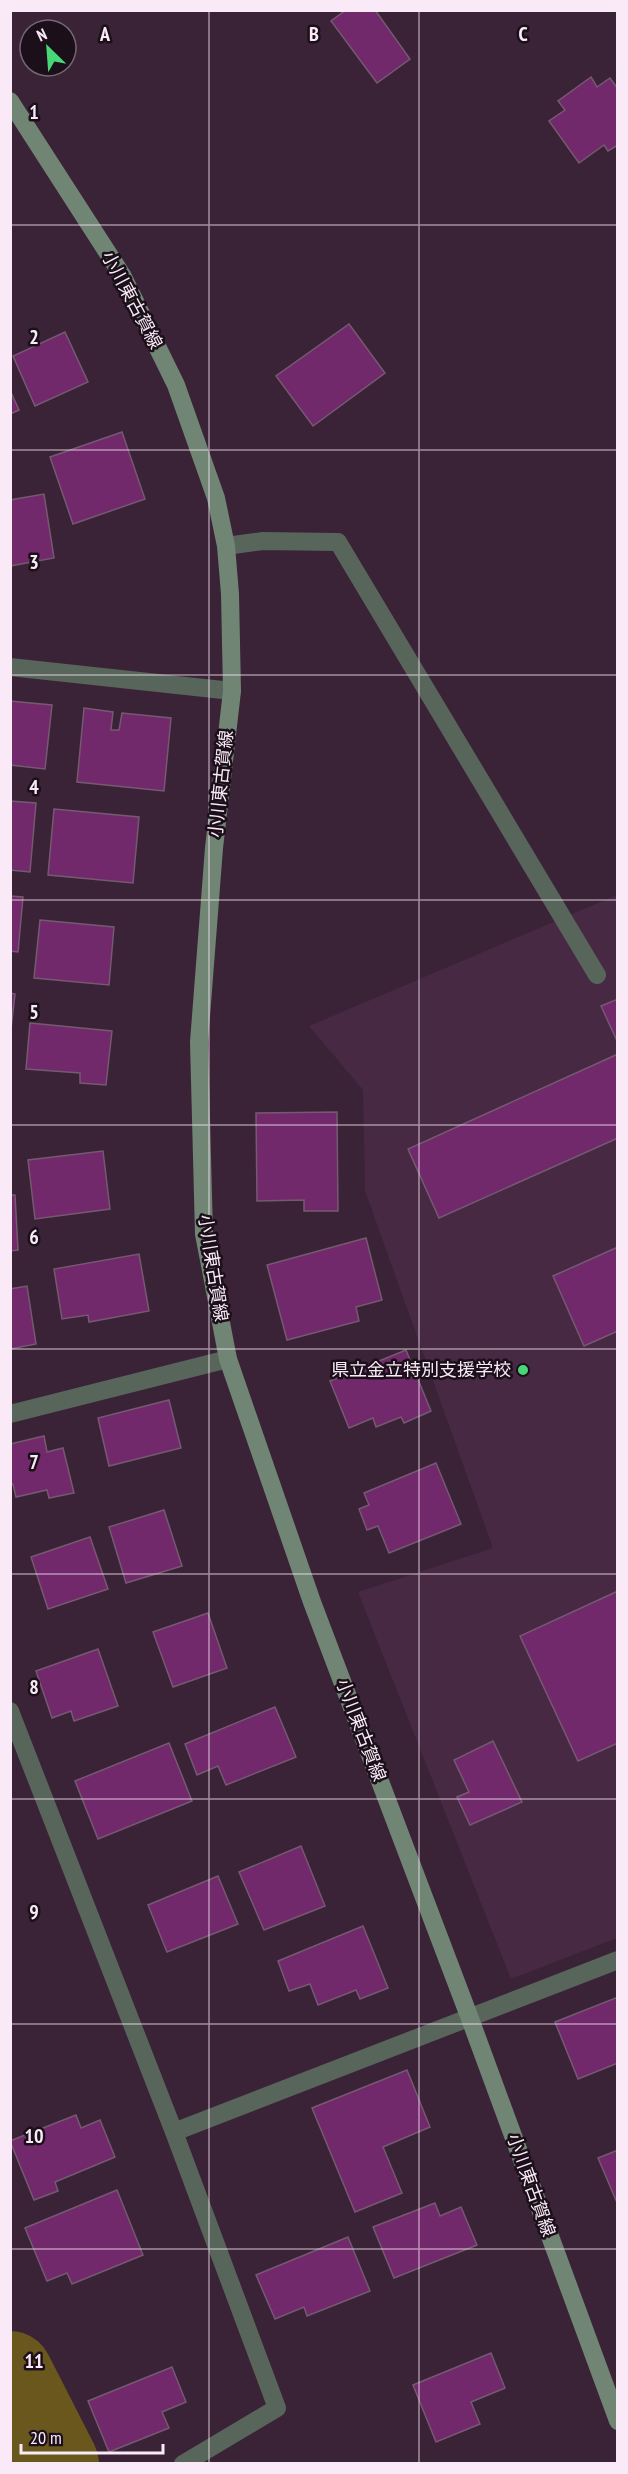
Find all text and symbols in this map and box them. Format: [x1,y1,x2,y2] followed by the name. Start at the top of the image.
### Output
[18,18,78,78] north arrow
[99,21,111,47] text: A
[309,21,319,47] text: B
[518,21,528,47] text: C
[34,24,50,45] text: N
[29,99,39,125] text: 1
[97,247,168,353] street label: 小川東古賀線
[29,324,39,350] text: 2
[29,549,39,575] text: 3
[203,729,238,839] street label: 小川東古賀線
[29,774,39,800] text: 4
[29,999,39,1025] text: 5
[194,1213,233,1323] street label: 小川東古賀線
[29,1224,39,1250] text: 6
[331,1358,511,1381] place label: 県立金立特別支援学校
[516,1363,530,1377] marker: 県立金立特別支援学校
[29,1449,39,1475] text: 7
[29,1674,39,1700] text: 8
[331,1675,392,1784] street label: 小川東古賀線
[29,1899,39,1925] text: 9
[24,2123,44,2149] text: 10
[502,2130,561,2240] street label: 小川東古賀線
[24,2348,44,2374] text: 11
[21,2417,164,2455] scale bar
[30,2426,62,2449] text: 20 m

